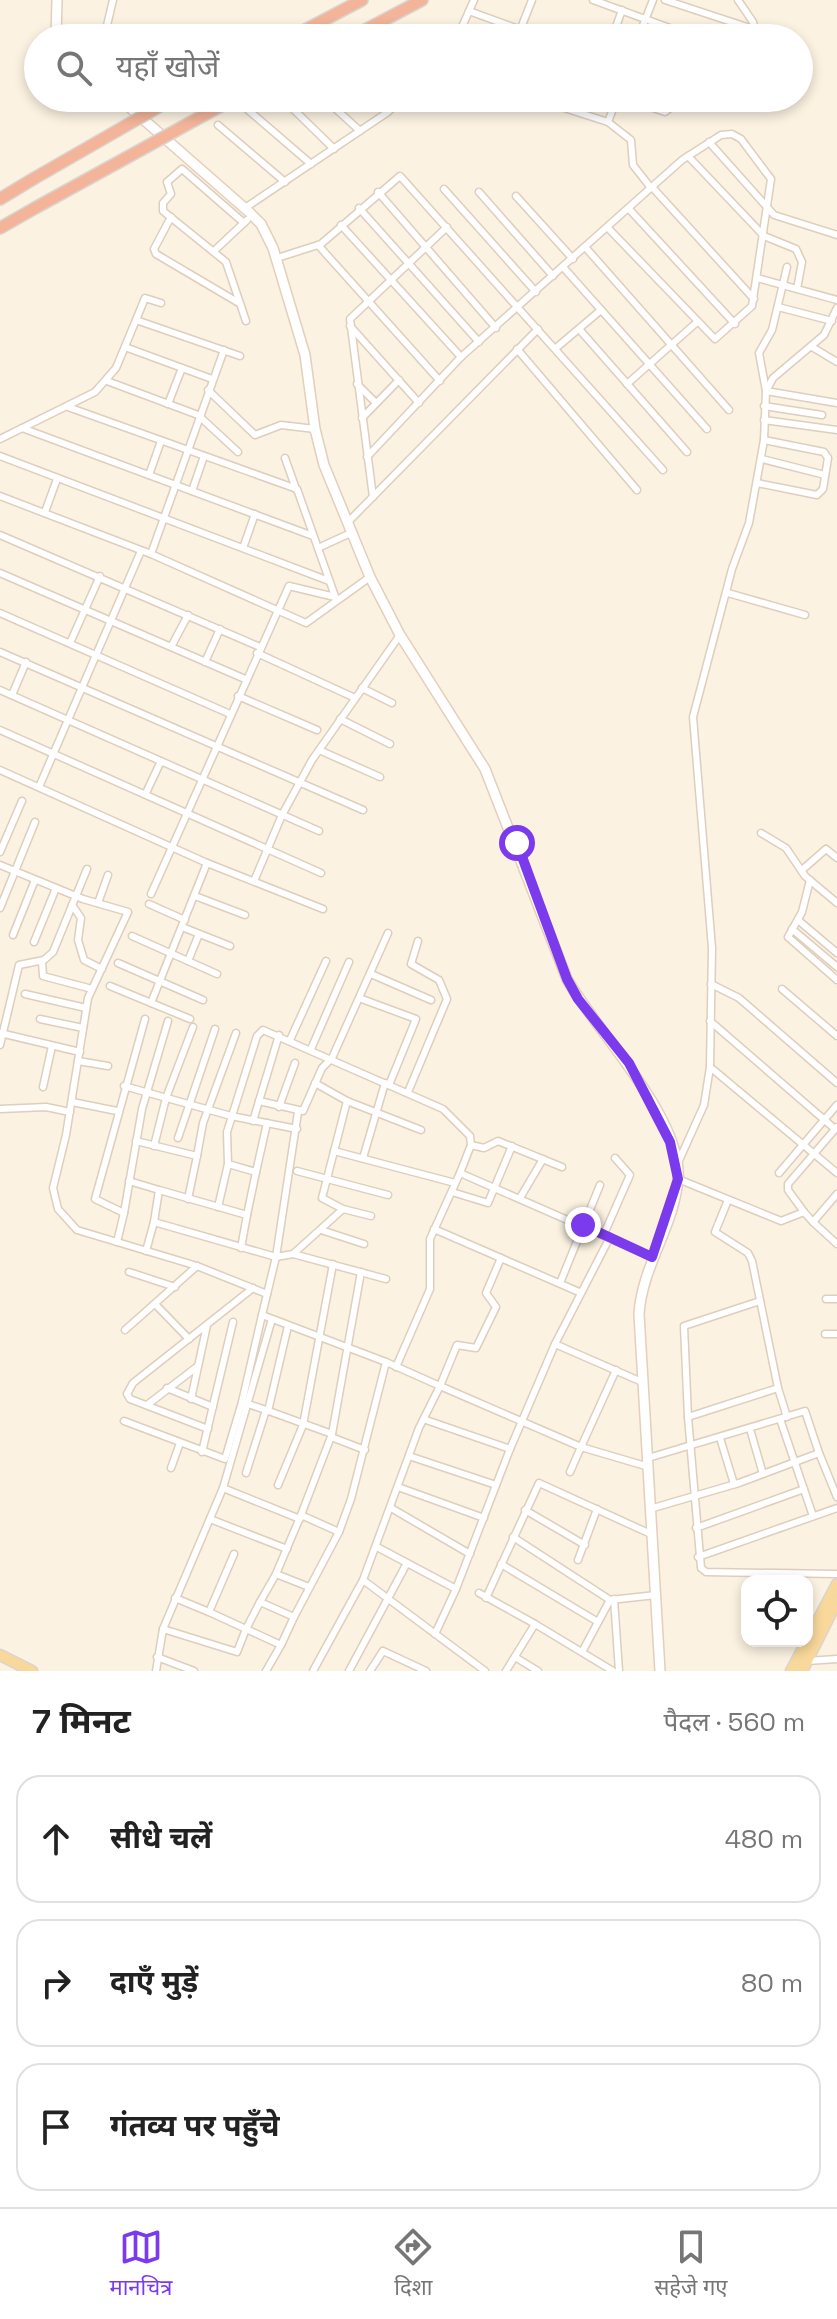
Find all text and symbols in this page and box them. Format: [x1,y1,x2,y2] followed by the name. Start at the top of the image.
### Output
[24,24,813,112] search box
[52,46,96,90] icon: search
[116,47,219,86] text: यहाँ खोजें
[499,825,535,861] route start
[565,1207,601,1243] route end
[741,1575,813,1647] map controls
[741,1575,813,1647] button: locate
[32,1700,131,1743] text: 7 मिनट
[663,1705,805,1739] text: पैदल · 560 m
[34,1817,78,1861] icon: ahead
[110,1818,212,1857] text: सीधे चलें
[725,1822,803,1856] text: 480 m
[34,1961,78,2005] icon: right
[110,1962,198,2001] text: दाएँ मुड़ें
[741,1966,803,2000] text: 80 m
[34,2105,78,2149] icon: arrive
[110,2106,279,2145] text: गंतव्य पर पहुँचे
[110,2225,172,2304] tab: मानचित्र
[391,2225,435,2304] tab: दिशा
[654,2225,727,2304] tab: सहेजे गए

